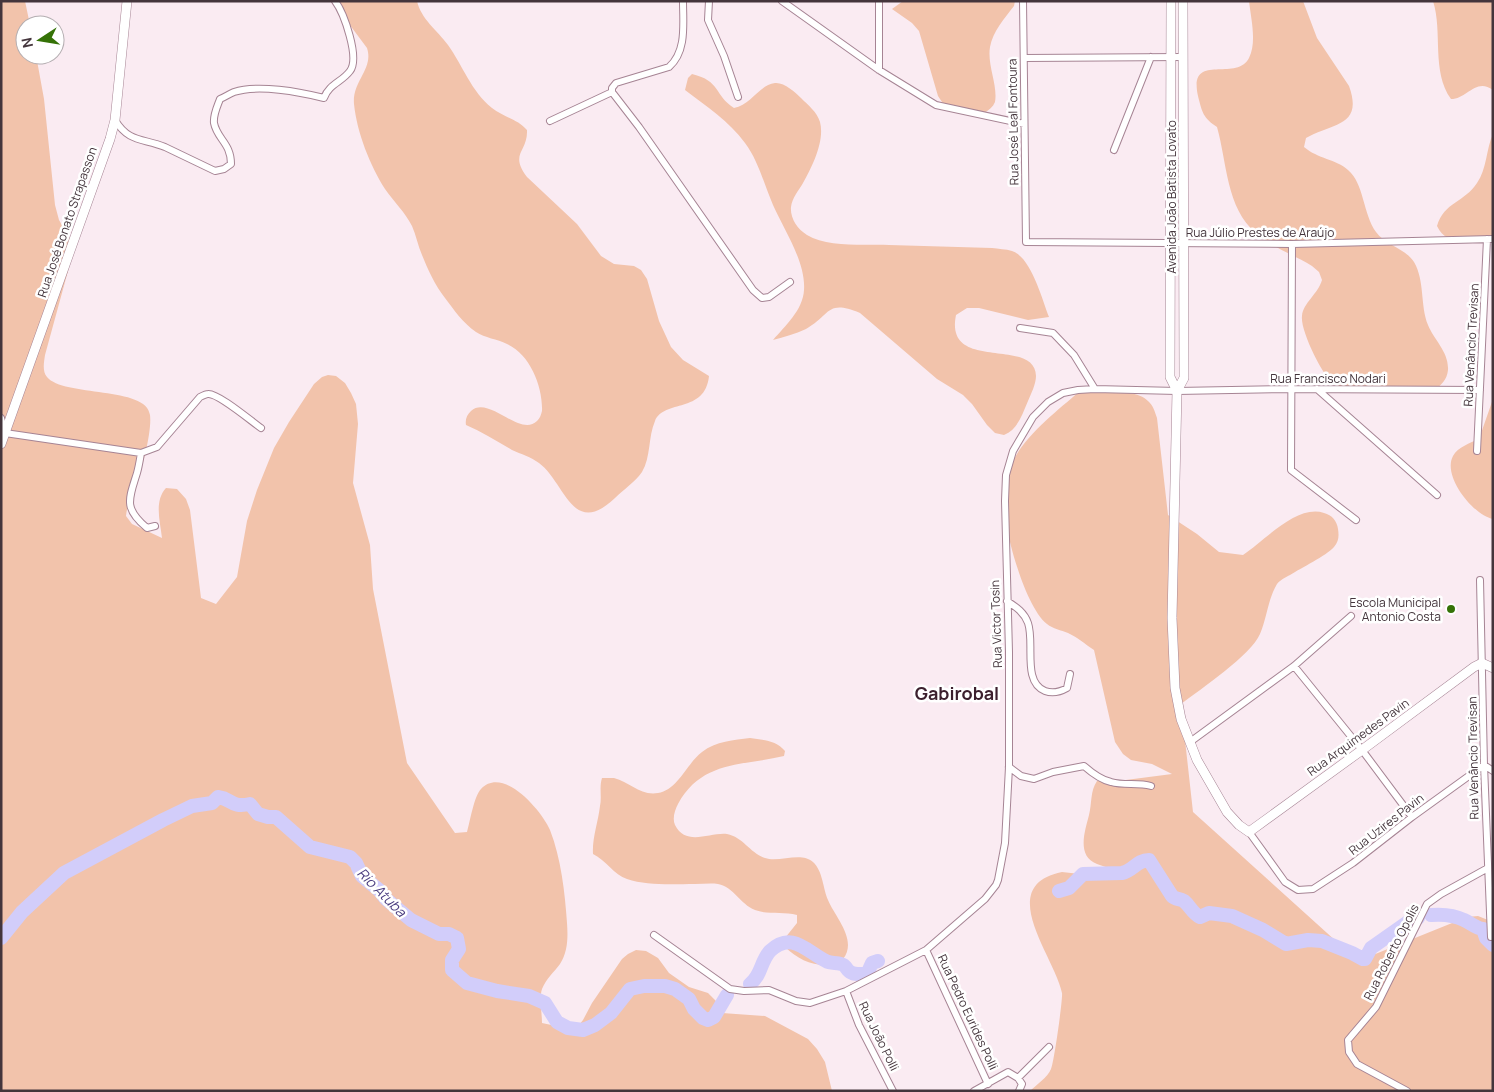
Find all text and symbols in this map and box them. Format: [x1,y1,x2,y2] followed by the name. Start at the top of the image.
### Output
[15,15,65,65] north arrow
[16,36,37,50] text: N
[1003,59,1023,185] street label: Rua José Leal Fontoura
[1163,120,1180,274] street label: Avenida João Batista Lovato
[33,145,101,299] street label: Rua José Bonato Strapasson
[1186,224,1334,241] street label: Rua Júlio Prestes de Araújo
[1459,283,1483,407] street label: Rua Venâncio Trevisan
[1270,370,1386,387] street label: Rua Francisco Nodari
[986,580,1006,668] street label: Rua Victor Tosin
[1349,594,1441,625] place label: Escola Municipal Antonio Costa
[1445,603,1457,615] marker: Escola Municipal Antonio Costa
[915,681,999,705] district label: Gabirobal
[1304,694,1412,780] street label: Rua Arquimedes Pavin
[1463,696,1483,820] street label: Rua Venâncio Trevisan
[1345,789,1427,859] street label: Rua Uzires Pavin
[353,863,411,921] water label: Rio Atuba
[1359,901,1423,1003] street label: Rua Roberto Opolis
[934,952,1002,1072] street label: Rua Pedro Eurides Polli
[855,998,903,1074] street label: Rua João Polli

